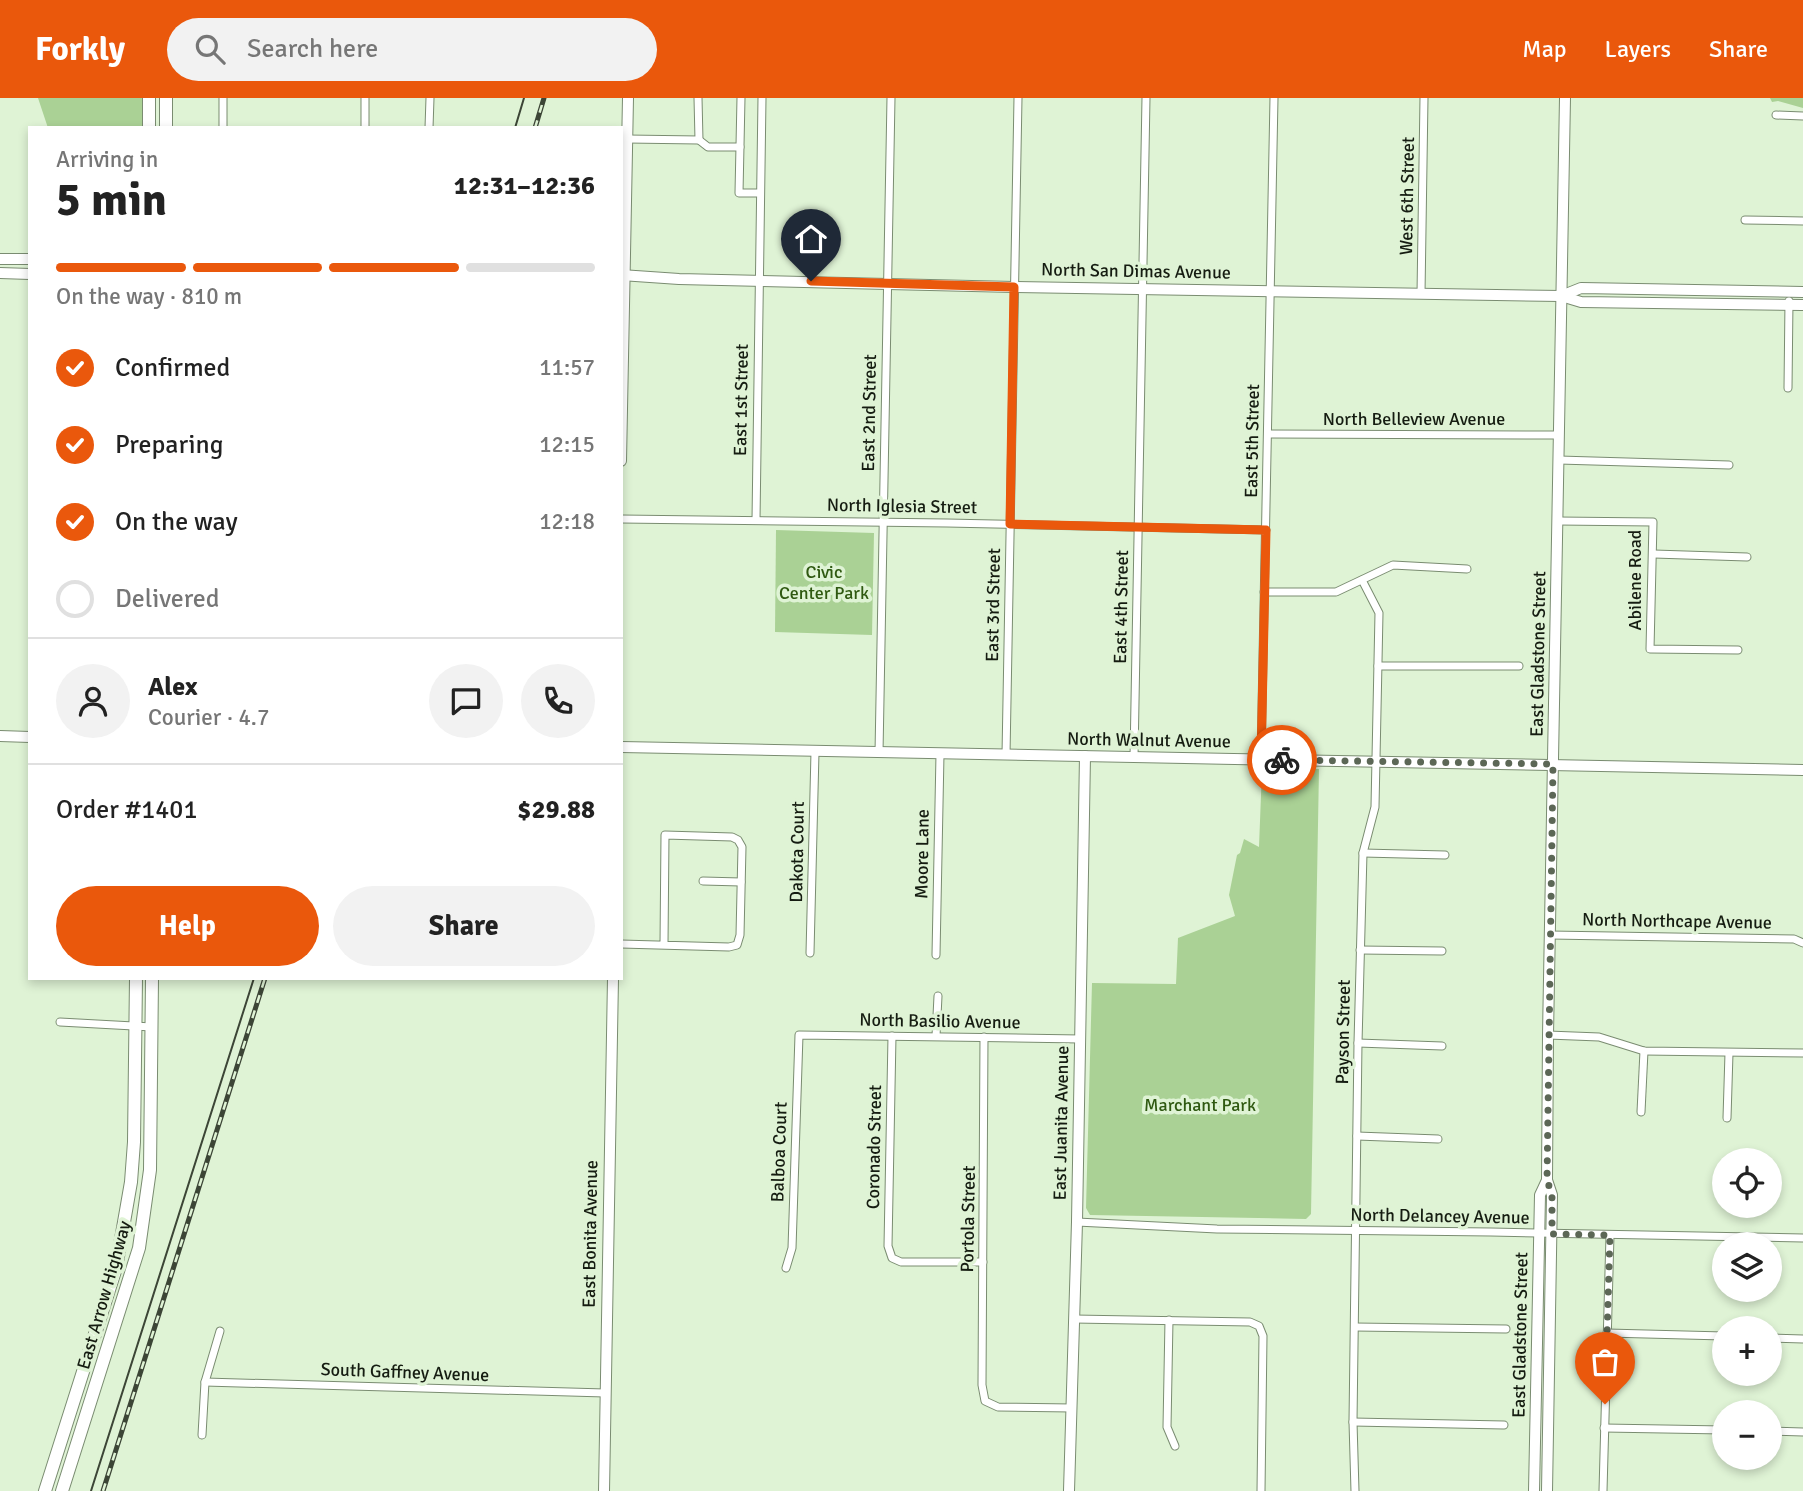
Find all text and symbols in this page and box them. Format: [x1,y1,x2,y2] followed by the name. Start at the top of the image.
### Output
[167,18,657,81] search box
[35,29,125,70] text: Forkly
[191,30,229,68] icon: search
[247,33,378,65] text: Search here
[1522,34,1567,64] text: Map
[1605,34,1671,64] text: Layers
[1709,34,1768,64] text: Share
[1395,137,1419,255] street label: West 6th Street
[56,145,158,174] text: Arriving in
[454,170,595,202] text: 12:31–12:36
[56,172,167,228] text: 5 min
[781,209,841,281] pin
[792,220,830,258] icon: home
[1041,258,1231,284] street label: North San Dimas Avenue
[56,282,242,311] text: On the way · 810 m
[729,344,753,456] street label: East 1st Street
[56,349,94,387] icon: check
[115,352,230,384] text: Confirmed
[539,353,595,382] text: 11:57
[857,354,881,472] street label: East 2nd Street
[1240,384,1264,498] street label: East 5th Street
[1323,408,1505,430] street label: North Belleview Avenue
[56,426,94,464] icon: check
[115,429,223,461] text: Preparing
[539,430,595,459] text: 12:15
[827,494,977,518] street label: North Iglesia Street
[56,503,94,541] icon: check
[115,506,238,538] text: On the way
[539,507,595,536] text: 12:18
[1624,530,1646,630] street label: Abilene Road
[981,548,1005,662] street label: East 3rd Street
[1109,550,1133,664] street label: East 4th Street
[779,561,869,604] park label: Civic Center Park
[1526,571,1550,737] street label: East Gladstone Street
[115,583,220,615] text: Delivered
[56,664,130,738] button: person
[429,664,503,738] button: chat
[521,664,595,738] button: phone
[148,671,198,703] text: Alex
[148,703,269,732] text: Courier · 4.7
[1247,725,1317,795] courier
[1067,728,1231,752] street label: North Walnut Avenue
[1263,741,1301,779] icon: bike
[56,794,197,826] text: Order #1401
[517,794,595,826] text: $29.88
[785,801,809,903] street label: Dakota Court
[910,809,934,899] street label: Moore Lane
[56,886,319,966] button: Help
[333,886,595,966] button: Share
[1582,908,1772,934] street label: North Northcape Avenue
[1331,979,1355,1085] street label: Payson Street
[859,1009,1021,1033] street label: North Basilio Avenue
[1049,1045,1073,1201] street label: East Juanita Avenue
[862,1085,886,1209] street label: Coronado Street
[1144,1094,1256,1116] park label: Marchant Park
[766,1101,792,1203] street label: Balboa Court
[1712,1148,1782,1470] map controls
[1712,1148,1782,1218] button: locate
[578,1160,602,1308] street label: East Bonita Avenue
[956,1165,980,1273] street label: Portola Street
[1350,1203,1530,1229] street label: North Delancey Avenue
[72,1218,136,1372] street label: East Arrow Highway
[1712,1232,1782,1302] button: layers
[1508,1252,1532,1418] street label: East Gladstone Street
[1712,1316,1782,1386] button: +
[1575,1332,1635,1404] pin
[1586,1343,1624,1381] icon: bag
[320,1358,490,1386] street label: South Gaffney Avenue
[1712,1400,1782,1470] button: −

